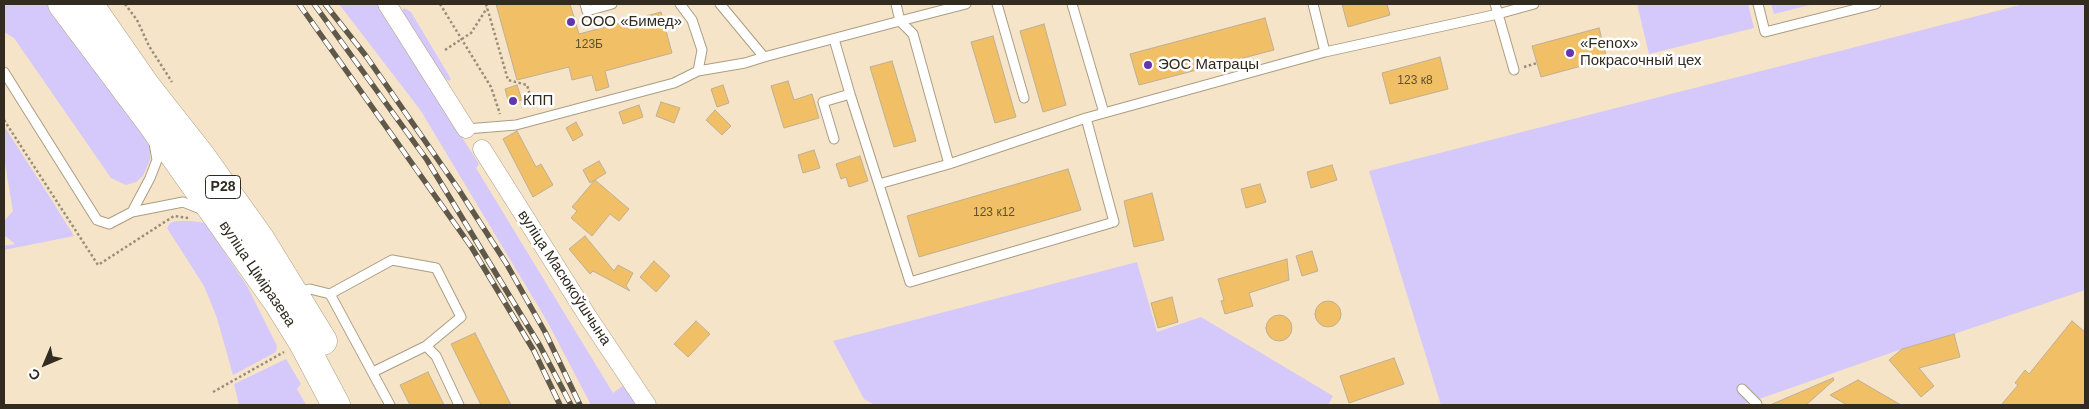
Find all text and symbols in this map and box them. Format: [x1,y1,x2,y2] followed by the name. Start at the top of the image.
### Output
[581,13,682,31] place label: ООО «Бимед»
[565,16,577,28] marker: ООО «Бимед»
[1580,35,1701,70] place label: «Fenox» Покрасочный цех
[575,38,603,52] house number: 123Б
[1564,47,1576,59] marker: «Fenox» Покрасочный цех
[1158,56,1259,74] place label: ЭОС Матрацы
[1142,59,1154,71] marker: ЭОС Матрацы
[1397,74,1433,88] house number: 123 к8
[523,92,553,110] place label: КПП
[507,95,519,107] marker: КПП
[206,176,240,198] road number: Р28
[973,206,1015,220] house number: 123 к12
[514,207,614,349] street label: вуліца Масюкоўшчына
[215,218,299,330] street label: вуліца Ціміразева
[20,339,70,389] north arrow
[25,365,44,384] text: С

